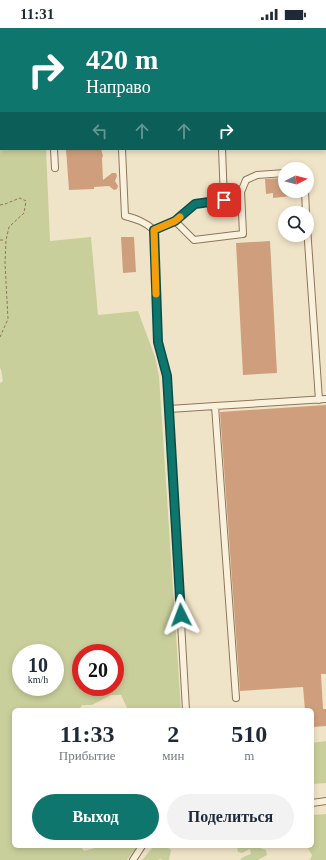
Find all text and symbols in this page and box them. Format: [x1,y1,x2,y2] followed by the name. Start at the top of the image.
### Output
[20,6,54,22] text: 11:31
[20,44,72,96] icon: right
[86,44,158,75] text: 420 m
[86,77,151,97] text: Направо
[89,120,111,142] icon: left
[131,120,153,142] icon: ahead
[173,120,195,142] icon: ahead
[215,120,237,142] icon: right
[278,162,314,198] north arrow
[278,162,314,242] map controls
[207,183,241,217] pin
[213,189,235,211] icon: arrive
[278,206,314,242] button: search
[160,594,202,636] position arrow
[72,644,124,696] speed limit sign: 20
[28,654,48,676] text: 10
[28,674,48,685] text: km/h
[60,721,114,747] text: 11:33
[167,721,179,747] text: 2
[231,721,267,747] text: 510
[59,748,115,763] text: Прибытие
[162,748,184,763] text: мин
[244,748,254,763] text: m
[32,794,159,840] button: Выход
[167,794,294,840] button: Поделиться

